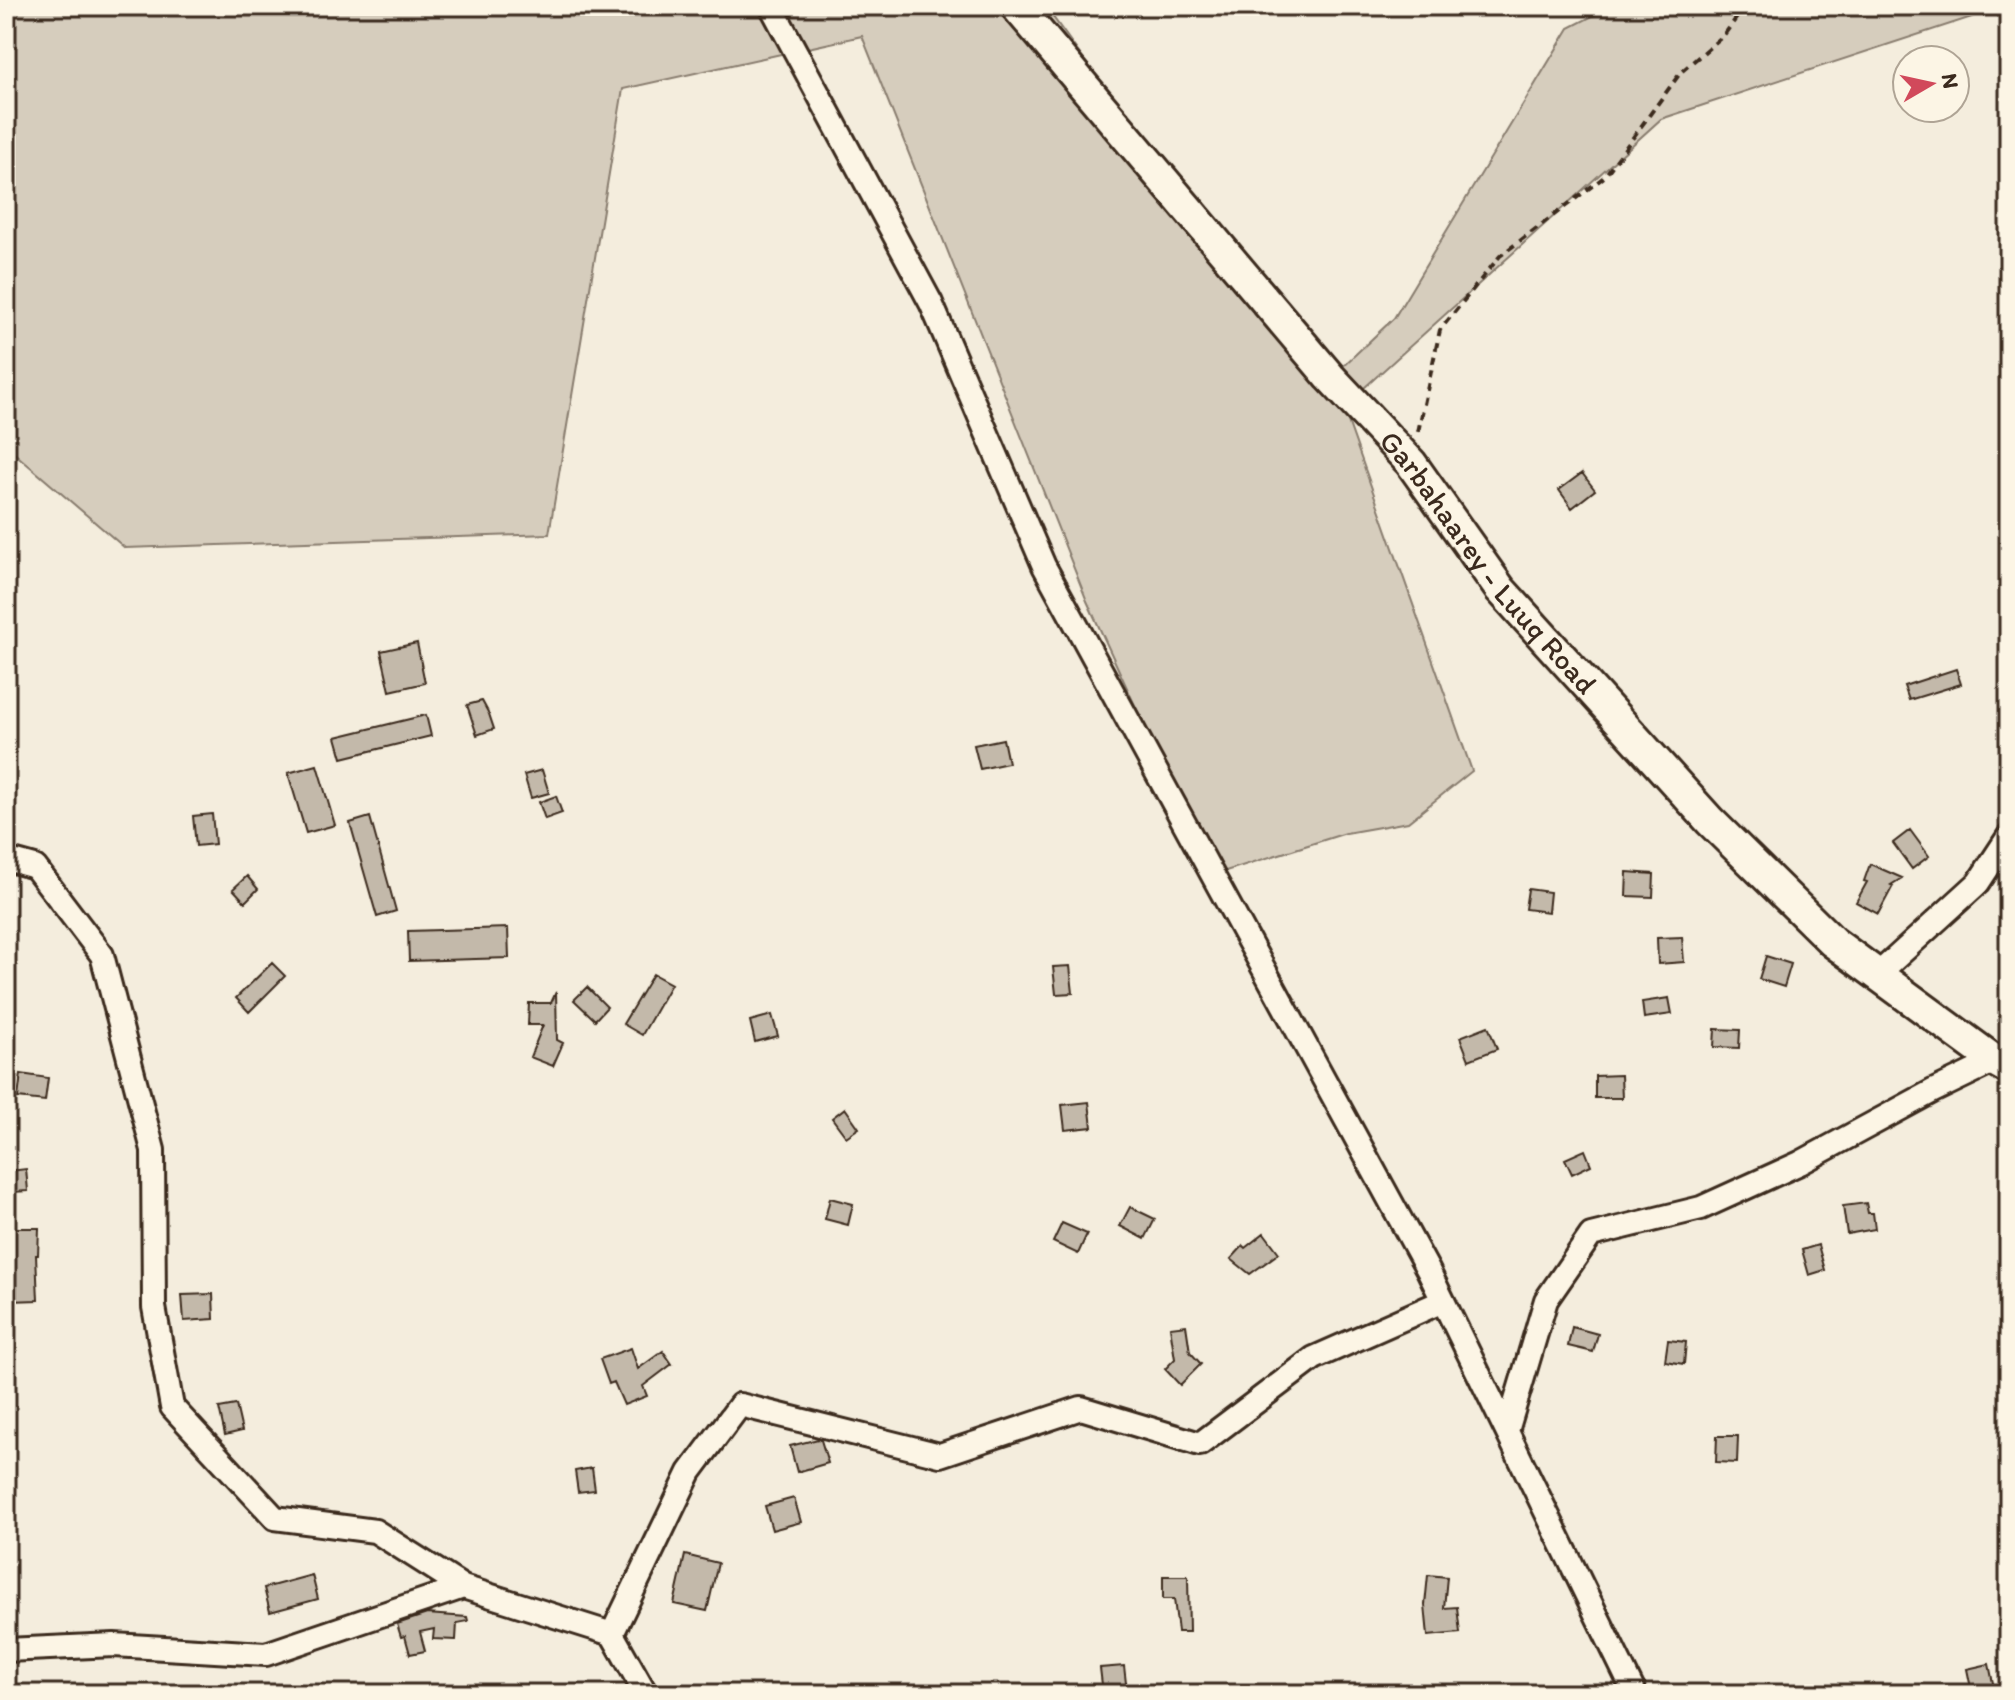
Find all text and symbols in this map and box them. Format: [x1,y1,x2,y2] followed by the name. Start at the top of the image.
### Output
[1891,44,1971,124] north arrow
[1936,71,1965,90] text: N
[1372,422,1605,701] street label: Garbahaarey - Luuq Road

